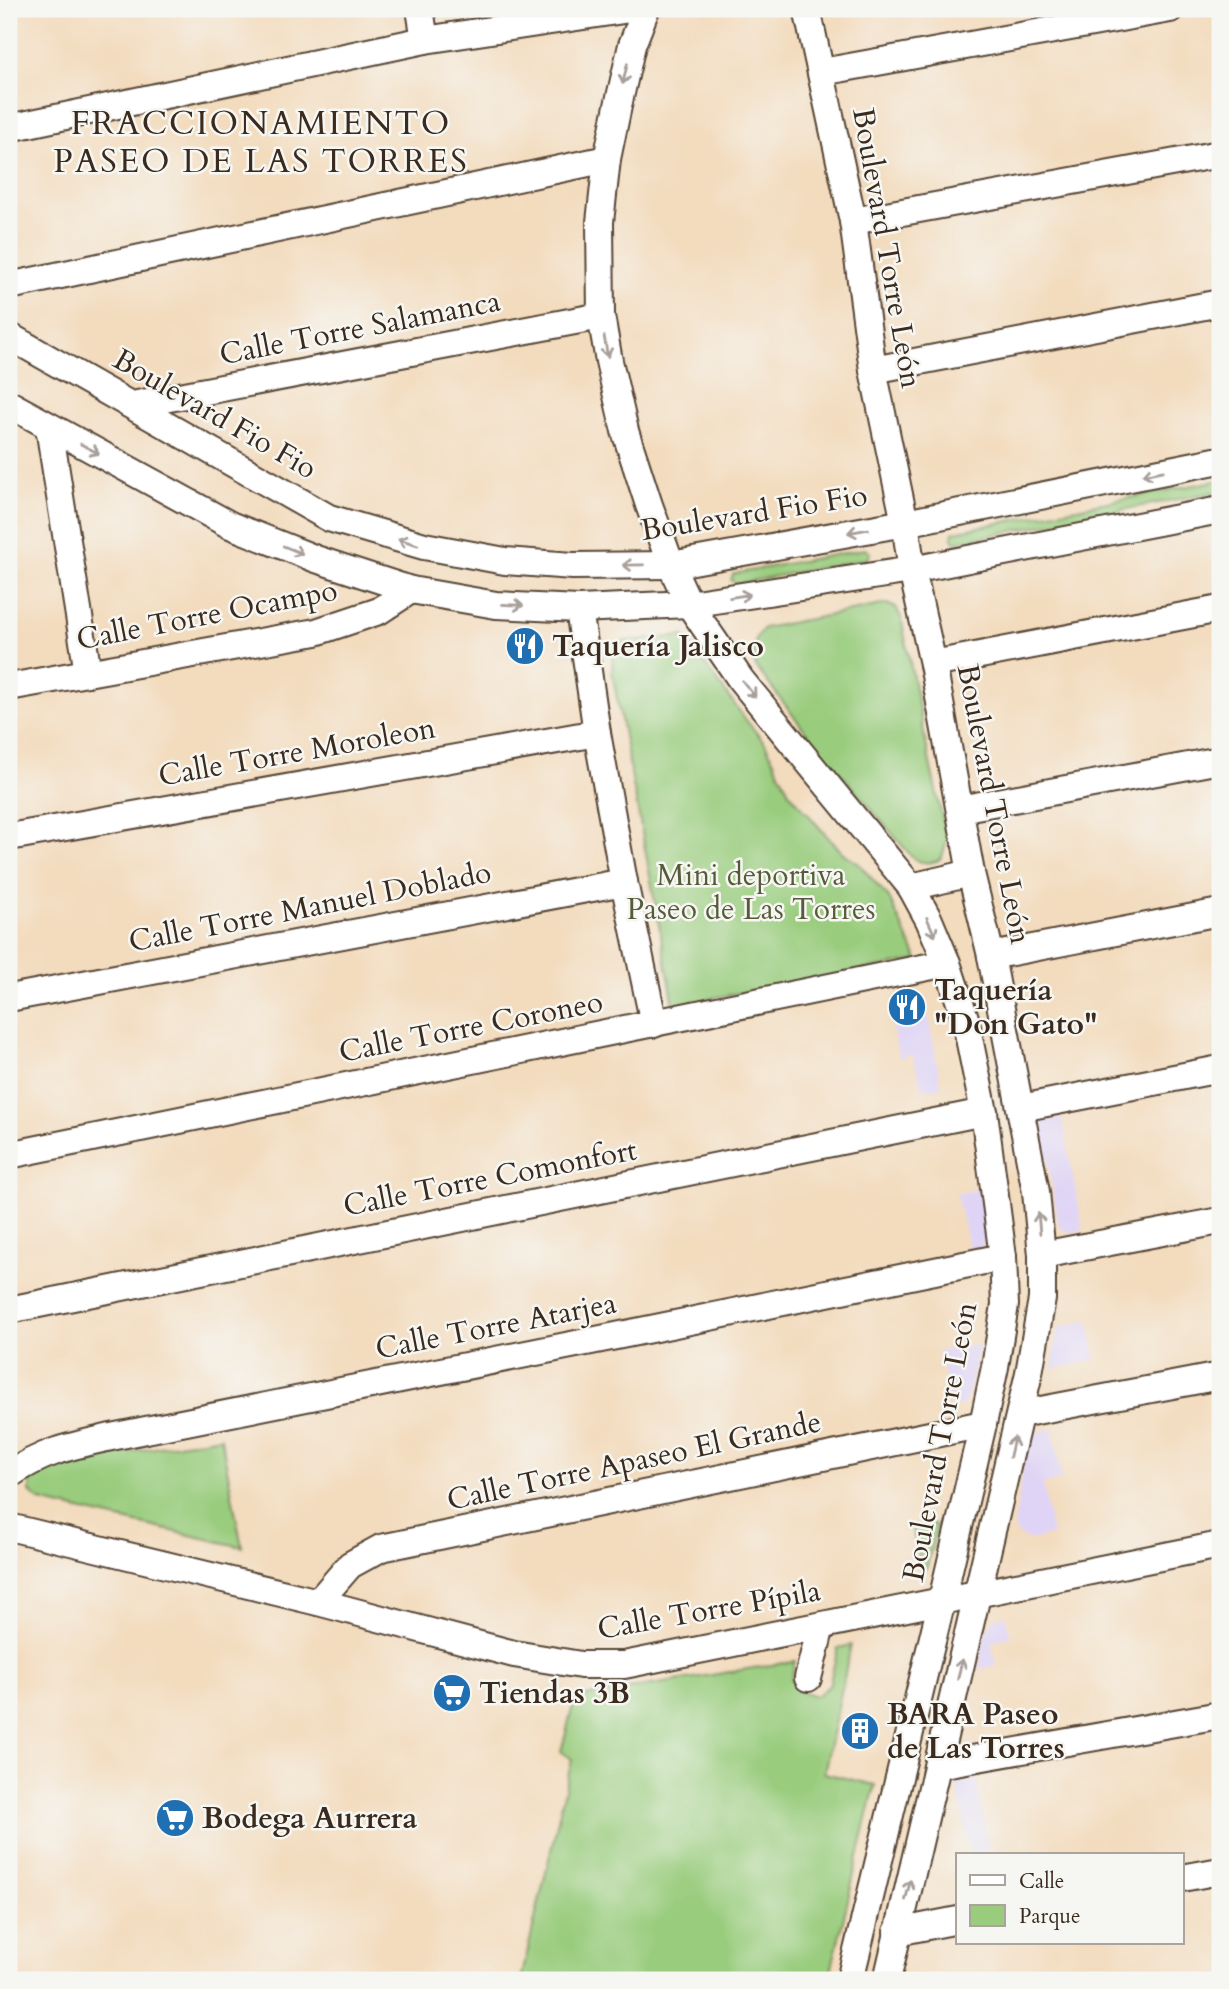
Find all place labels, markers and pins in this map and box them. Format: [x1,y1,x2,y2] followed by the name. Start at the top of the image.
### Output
[504,625,546,667] restaurant icon: Taquería Jalisco
[552,626,764,667] place label: Taquería Jalisco
[934,970,1098,1045] place label: Taquería "Don Gato"
[886,986,928,1028] restaurant icon: Taquería "Don Gato"
[431,1672,473,1714] supermarket icon: Tiendas 3B
[479,1673,630,1714] place label: Tiendas 3B
[887,1694,1065,1769] place label: BARA Paseo de Las Torres
[839,1710,881,1752] building icon: BARA Paseo de Las Torres
[154,1797,196,1839] supermarket icon: Bodega Aurrera
[202,1798,417,1839] place label: Bodega Aurrera

